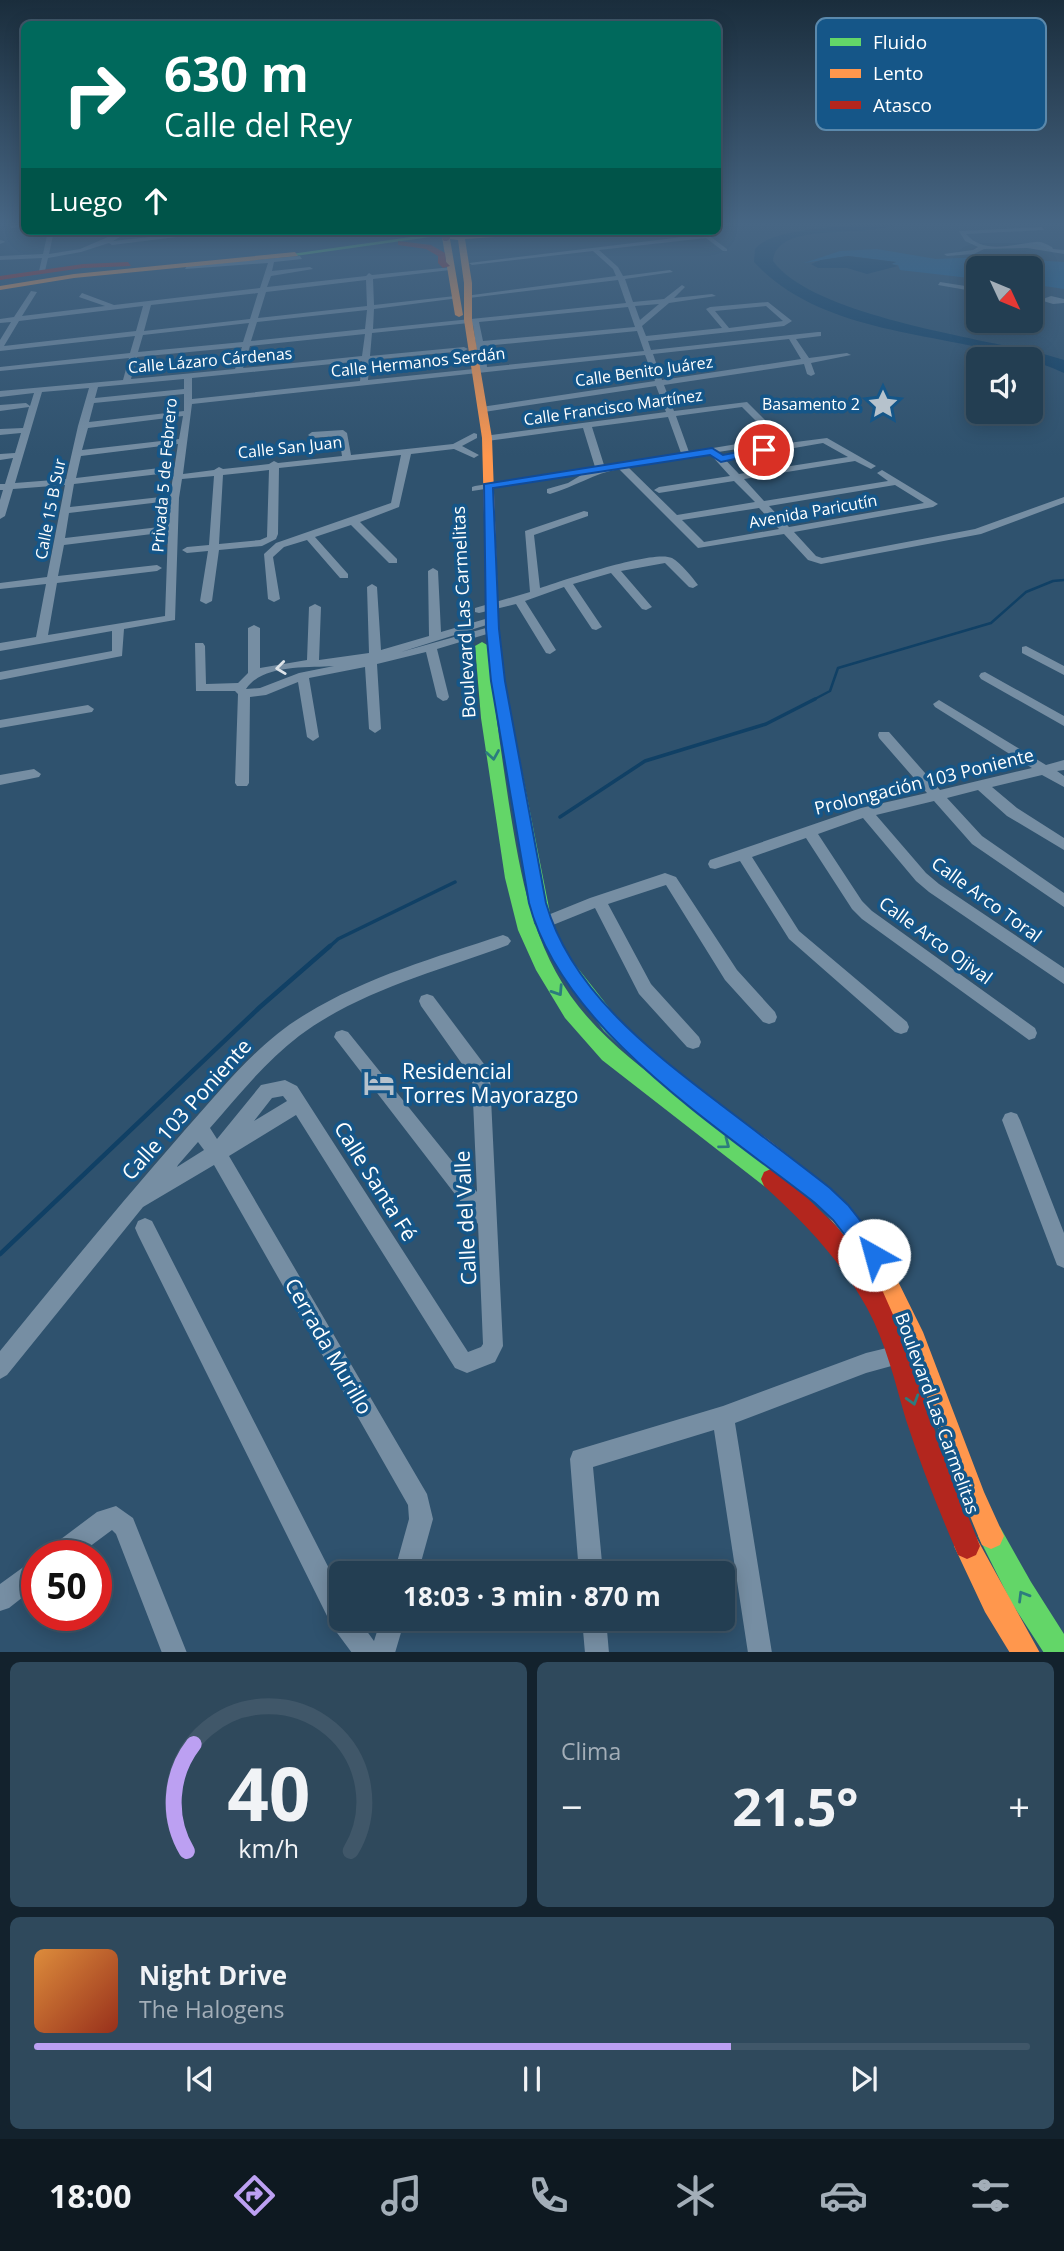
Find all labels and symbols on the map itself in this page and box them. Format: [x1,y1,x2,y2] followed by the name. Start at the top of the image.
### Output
[816,18,1046,130] legend
[873,29,927,55] text: Fluido
[873,60,923,86] text: Lento
[873,92,932,118] text: Atasco
[966,256,1043,332] north arrow
[127,342,293,378] street label: Calle Lázaro Cárdenas
[330,342,506,382] street label: Calle Hermanos Serdán
[574,350,714,392] street label: Calle Benito Juárez
[522,384,704,430] street label: Calle Francisco Martínez
[866,387,900,421] place icon: Basamento 2
[762,393,860,415] place label: Basamento 2
[146,397,182,553] street label: Privada 5 de Febrero
[734,420,794,480] pin
[237,431,343,463] street label: Calle San Juan
[29,456,71,561] street label: Calle 15 B Sur
[747,489,879,533] street label: Avenida Paricutín
[445,505,481,719] street label: Boulevard Las Carmelitas
[275,660,287,675] one-way arrow
[812,742,1036,820] street label: Prolongación 103 Poniente
[485,749,500,760] one-way arrow
[927,851,1047,947] street label: Calle Arco Toral
[874,891,998,989] street label: Calle Arco Ojival
[550,984,563,997] one-way arrow
[115,1032,257,1186] street label: Calle 103 Poniente
[402,1057,578,1109] place label: Residencial Torres Mayorazgo
[362,1066,396,1100] hotel icon: Residencial Torres Mayorazgo
[328,1116,424,1246] street label: Calle Santa Fé
[717,1136,729,1149] one-way arrow
[447,1150,483,1286] street label: Calle del Valle
[837,1218,911,1292] position arrow
[279,1273,379,1419] street label: Cerrada Murillo
[890,1309,986,1517] street label: Boulevard Las Carmelitas
[905,1393,919,1405] one-way arrow
[21,1540,112,1631] speed limit sign: 50
[1018,1590,1031,1603] one-way arrow

